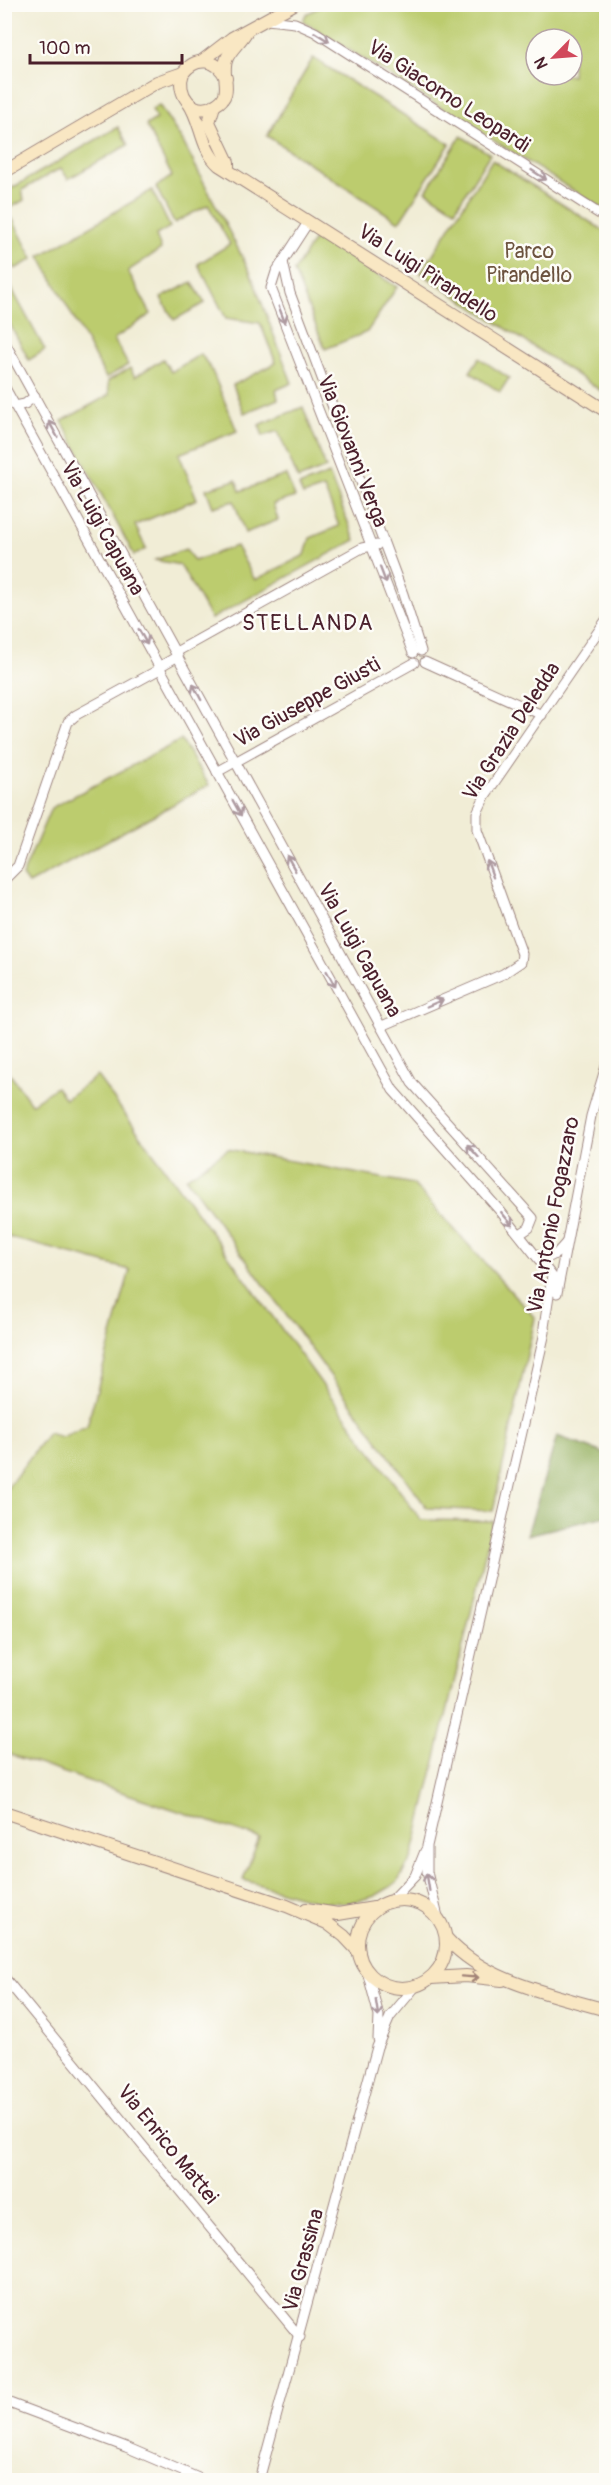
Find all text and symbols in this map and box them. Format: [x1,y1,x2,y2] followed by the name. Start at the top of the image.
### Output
[30,27,182,65] scale bar
[524,27,584,87] north arrow
[313,31,330,43] one-way arrow
[362,34,535,159] street label: Via Giacomo Leopardi
[39,37,91,60] text: 100 m
[530,54,553,72] text: N
[530,170,547,182] one-way arrow
[353,218,503,329] street label: Via Luigi Pirandello
[486,238,572,289] park label: Parco Pirandello
[277,306,288,324] one-way arrow
[311,371,394,531] street label: Via Giovanni Verga
[47,421,58,439] one-way arrow
[54,456,151,600] street label: Via Luigi Capuana
[378,566,389,584] one-way arrow
[242,609,374,637] district label: STELLANDA
[138,628,149,646] one-way arrow
[229,651,385,754] street label: Via Giuseppe Giusti
[457,657,566,806] street label: Via Grazia Deledda
[191,684,202,702] one-way arrow
[231,799,243,816] one-way arrow
[285,855,297,872] one-way arrow
[484,860,495,879] one-way arrow
[311,878,408,1022] street label: Via Luigi Capuana
[325,970,337,987] one-way arrow
[426,997,444,1008] one-way arrow
[521,1114,586,1316] street label: Via Antonio Fogazzaro
[466,1144,480,1159] one-way arrow
[501,1211,514,1227] one-way arrow
[423,1873,434,1893] one-way arrow
[459,1971,479,1982] one-way arrow
[372,1998,383,2018] one-way arrow
[111,2079,224,2210] street label: Via Enrico Mattei
[277,2206,330,2315] street label: Via Grassina

